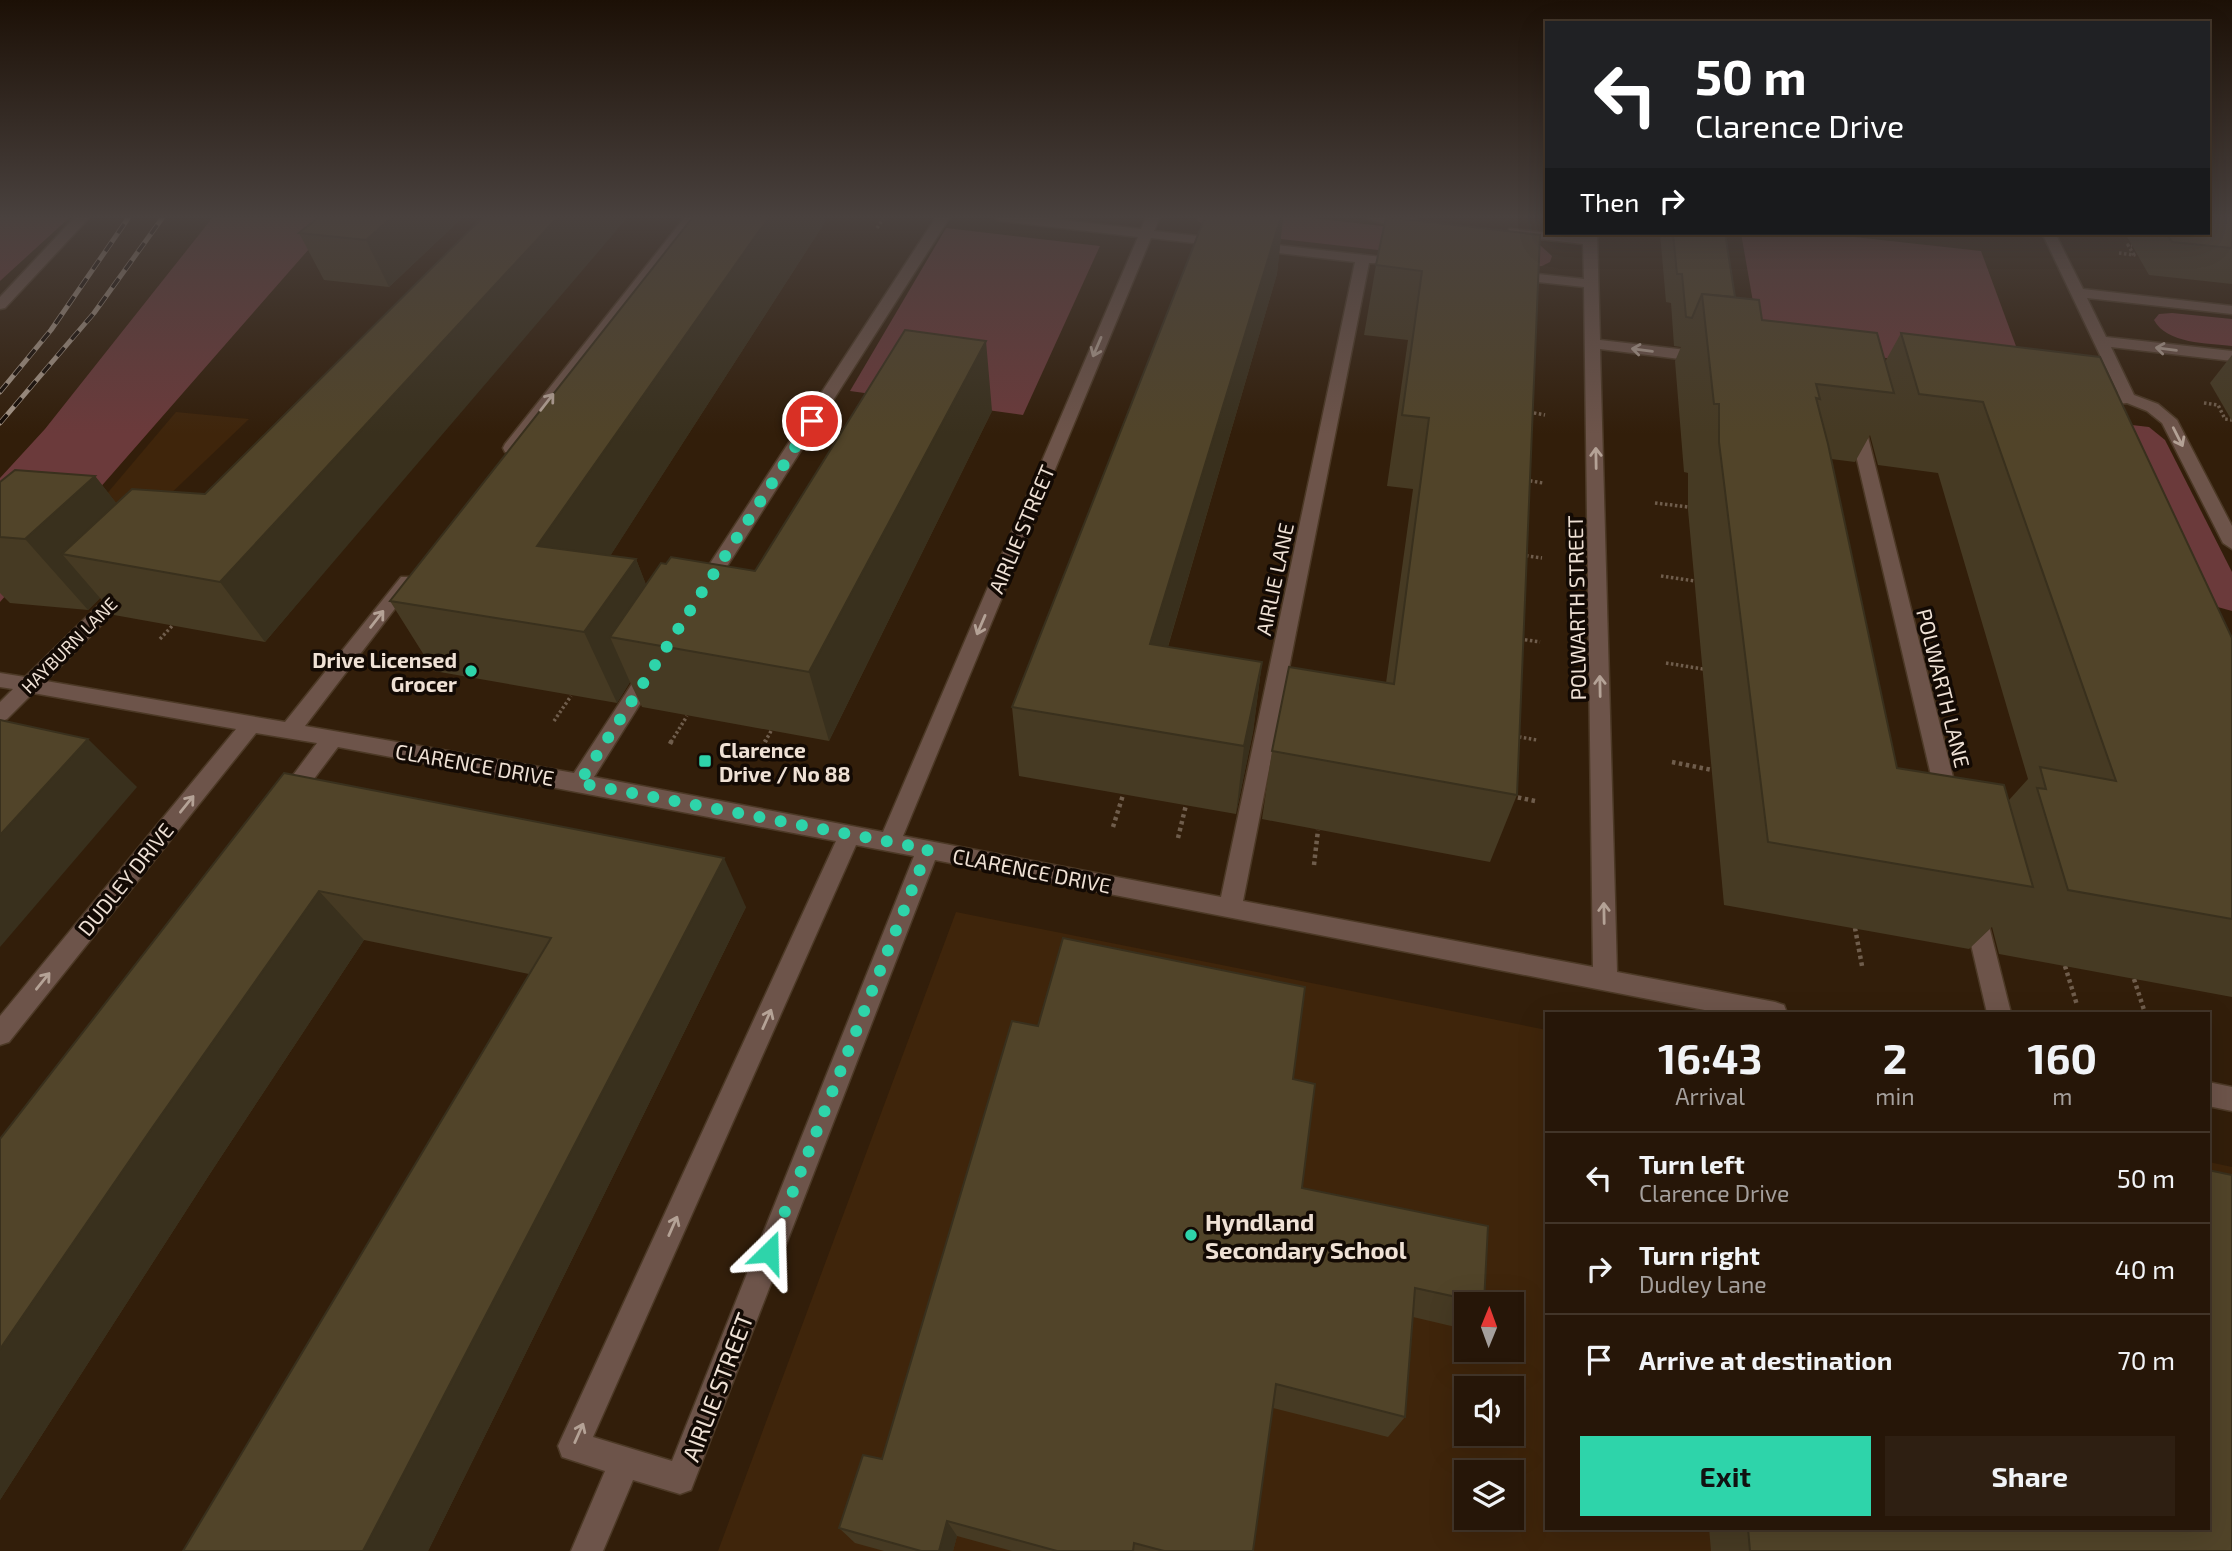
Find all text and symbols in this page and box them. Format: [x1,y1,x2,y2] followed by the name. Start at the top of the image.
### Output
[1695,46,1807,105] text: 50 m
[1580,49,1671,140] icon: left
[1695,106,1904,144] text: Clarence Drive
[1653,182,1691,220] icon: right
[1580,186,1639,217] text: Then
[1090,336,1103,358] one-way arrow
[2156,342,2178,355] one-way arrow
[1631,343,1654,356] one-way arrow
[782,391,842,451] pin
[540,393,555,411] one-way arrow
[793,402,831,440] icon: arrive
[2171,426,2185,447] one-way arrow
[1590,447,1603,470] one-way arrow
[983,461,1059,597] street label: AIRLIE STREET
[1562,515,1590,701] street label: POLWARTH STREET
[1250,520,1298,638] street label: AIRLIE LANE
[16,592,122,698] street label: HAYBURN LANE
[1912,606,1976,770] street label: POLWARTH LANE
[369,611,384,629] one-way arrow
[974,614,987,635] one-way arrow
[312,647,457,696] place label: Drive Licensed Grocer
[463,663,479,679] marker: Drive Licensed Grocer
[1594,675,1607,698] one-way arrow
[719,737,851,786] place label: Clarence Drive / No 88
[394,738,556,790] street label: CLARENCE DRIVE
[697,753,713,769] marker: Clarence Drive / No 88
[179,796,194,814] one-way arrow
[72,818,178,940] street label: DUDLEY DRIVE
[951,842,1113,898] street label: CLARENCE DRIVE
[1597,902,1611,925] one-way arrow
[35,972,51,990] one-way arrow
[761,1009,774,1030] one-way arrow
[1658,1032,1762,1082] text: 16:43
[1883,1032,1907,1082] text: 2
[2028,1032,2097,1082] text: 160
[1675,1082,1745,1110] text: Arrival
[1875,1082,1915,1110] text: min
[2052,1082,2072,1110] text: m
[1639,1148,1745,1179] text: Turn left
[1580,1159,1618,1197] icon: left
[2117,1162,2175,1193] text: 50 m
[1639,1179,1789,1207] text: Clarence Drive
[1205,1207,1407,1264] place label: Hyndland Secondary School
[732,1215,806,1289] position arrow
[667,1216,680,1237] one-way arrow
[1183,1227,1199,1243] marker: Hyndland Secondary School
[1639,1239,1760,1270] text: Turn right
[1580,1250,1618,1288] icon: right
[2115,1253,2175,1284] text: 40 m
[1639,1270,1767,1298] text: Dudley Lane
[1454,1292,1524,1362] north arrow
[1454,1292,1524,1530] map controls
[675,1309,759,1465] street label: AIRLIE STREET
[1580,1341,1618,1379] icon: arrive
[1639,1344,1892,1375] text: Arrive at destination
[2117,1344,2175,1375] text: 70 m
[1454,1376,1524,1446] button: sound
[573,1423,586,1444] one-way arrow
[1580,1436,1871,1516] button: Exit
[1885,1436,2175,1516] button: Share
[1454,1460,1524,1530] button: layers

